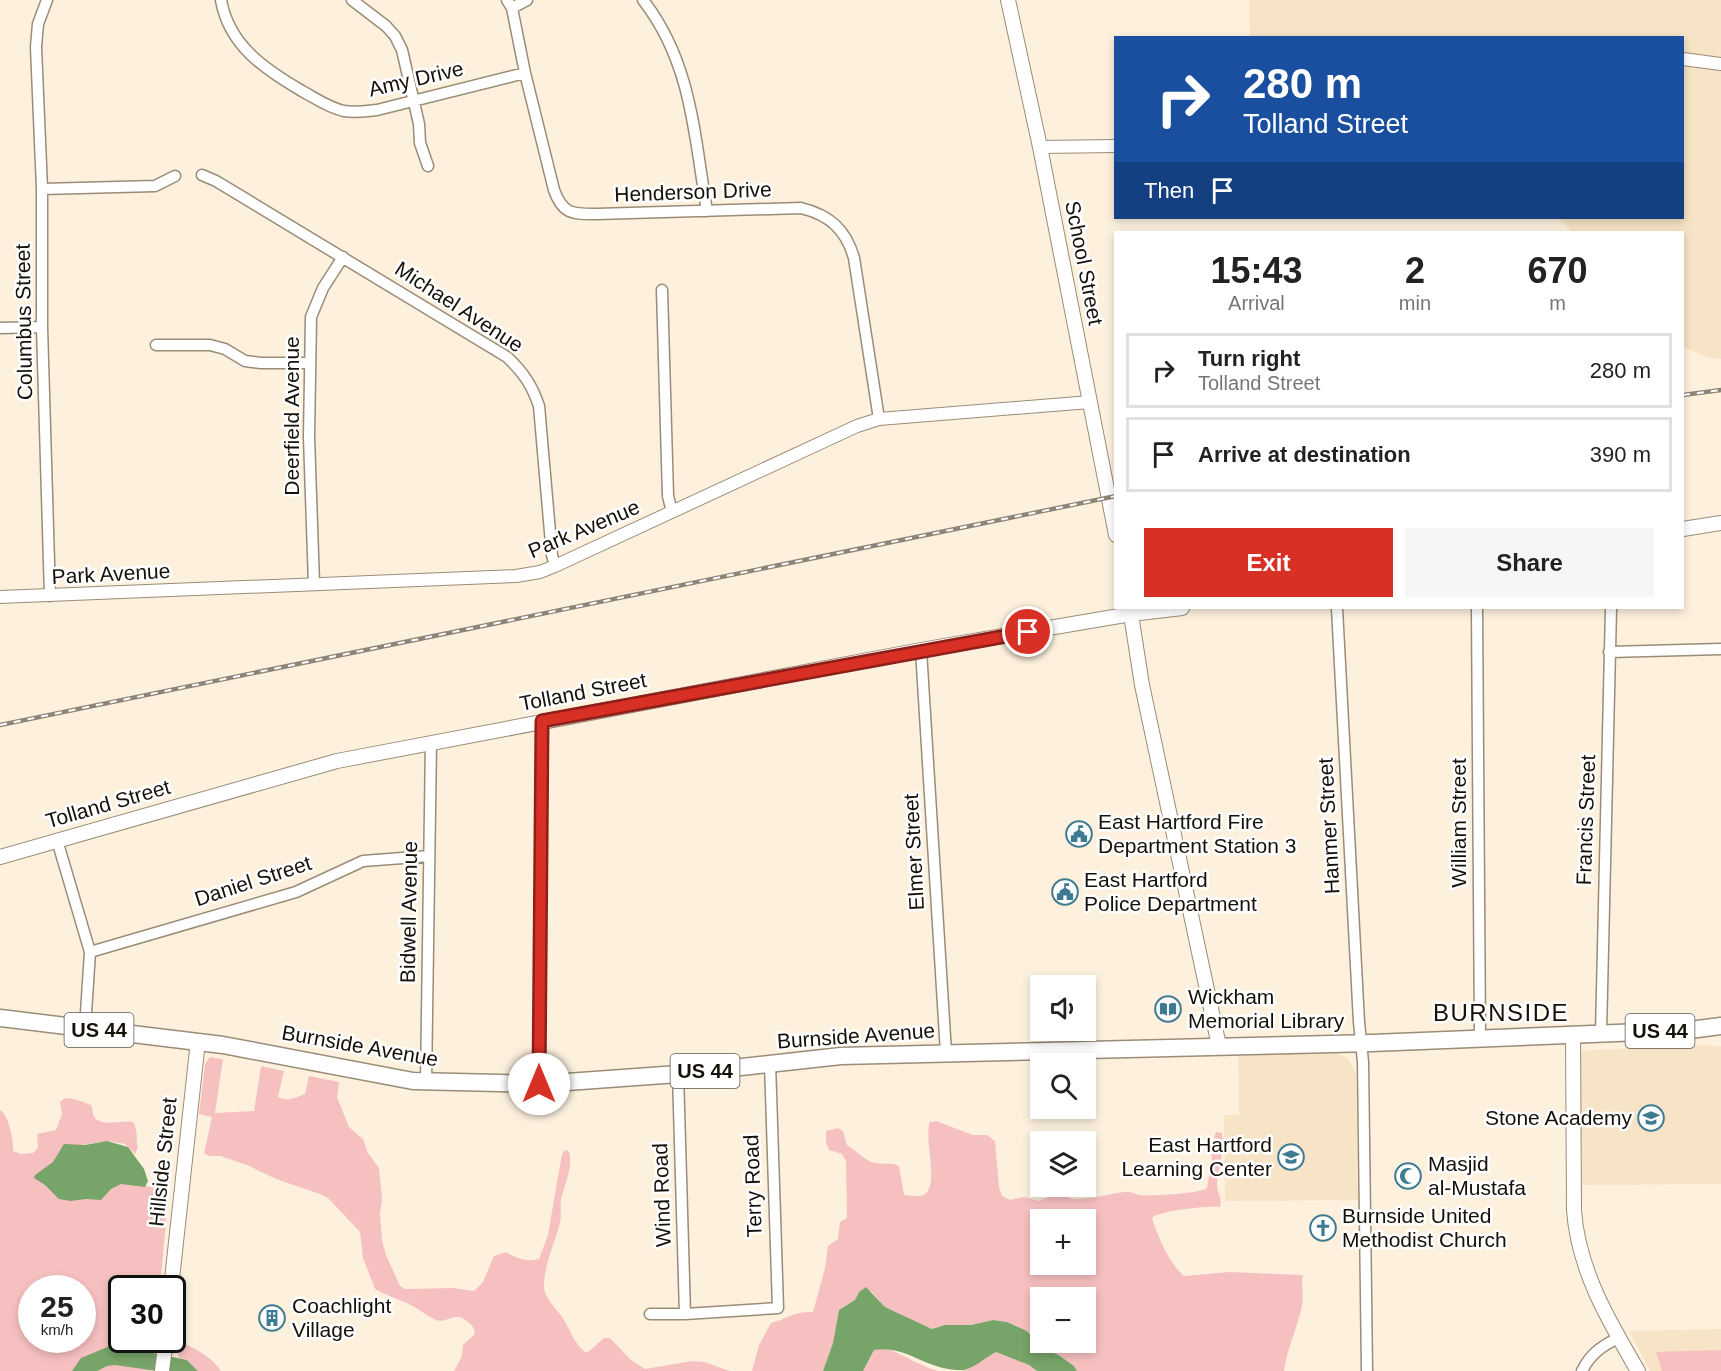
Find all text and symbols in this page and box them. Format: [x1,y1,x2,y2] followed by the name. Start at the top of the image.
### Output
[366,56,466,101] street label: Amy Drive
[1144,60,1222,138] icon: right
[1243,60,1362,107] text: 280 m
[1243,109,1408,139] text: Tolland Street
[1206,174,1239,207] icon: arrive
[614,177,772,206] street label: Henderson Drive
[1144,178,1194,203] text: Then
[1061,199,1108,327] street label: School Street
[11,243,36,400] street label: Columbus Street
[1210,250,1302,291] text: 15:43
[1405,250,1425,291] text: 2
[1527,250,1588,291] text: 670
[391,257,528,356] street label: Michael Avenue
[1228,292,1285,314] text: Arrival
[1399,292,1431,314] text: min
[1549,292,1566,314] text: m
[280,336,303,496] street label: Deerfield Avenue
[1198,346,1300,371] text: Turn right
[1147,354,1180,387] icon: right
[1590,358,1651,383] text: 280 m
[1198,372,1320,394] text: Tolland Street
[1147,438,1180,471] icon: arrive
[1198,442,1411,467] text: Arrive at destination
[1590,442,1651,467] text: 390 m
[525,495,643,562] street label: Park Avenue
[1144,528,1393,597] button: Exit
[1405,528,1654,597] button: Share
[51,559,171,588] street label: Park Avenue
[1002,606,1053,657] pin
[1011,615,1044,648] icon: arrive
[518,668,648,715] street label: Tolland Street
[1572,754,1599,886] street label: Francis Street
[1313,757,1344,895] street label: Hanmer Street
[1447,758,1470,888] street label: William Street
[43,775,173,832] street label: Tolland Street
[899,793,928,911] street label: Elmer Street
[1098,810,1296,857] place label: East Hartford Fire Department Station 3
[1064,819,1094,849] public building icon: East Hartford Fire Department Station 3
[396,841,421,983] street label: Bidwell Avenue
[192,851,314,910] street label: Daniel Street
[1084,868,1257,915] place label: East Hartford Police Department
[1050,877,1080,907] public building icon: East Hartford Police Department
[1030,975,1096,1353] map controls
[1030,975,1096,1041] button: sound
[1188,985,1345,1032] place label: Wickham Memorial Library
[1153,994,1183,1024] library icon: Wickham Memorial Library
[1433,999,1569,1026] district label: BURNSIDE
[64,1013,134,1047] road number: US 44
[1626,1014,1694,1048] road number: US 44
[776,1019,936,1052] street label: Burnside Avenue
[280,1020,440,1071] street label: Burnside Avenue
[507,1052,571,1116] position arrow
[1030,1053,1096,1119] button: search
[670,1054,740,1088] road number: US 44
[144,1096,181,1228] street label: Hillside Street
[1636,1103,1666,1133] school or university icon: Stone Academy
[1485,1106,1632,1129] place label: Stone Academy
[1030,1131,1096,1197] button: layers
[1121,1133,1272,1180] place label: East Hartford Learning Center
[739,1134,766,1238] street label: Terry Road
[1276,1142,1306,1172] school or university icon: East Hartford Learning Center
[648,1143,675,1247] street label: Wind Road
[1428,1152,1526,1199] place label: Masjid al-Mustafa
[1393,1161,1423,1191] mosque icon: Masjid al-Mustafa
[1342,1204,1507,1251] place label: Burnside United Methodist Church
[1030,1209,1096,1275] button: +
[1308,1213,1338,1243] church icon: Burnside United Methodist Church
[108,1275,186,1353] speed limit sign: 30
[1030,1287,1096,1353] button: −
[40,1290,74,1323] text: 25
[292,1294,391,1341] place label: Coachlight Village
[257,1303,287,1333] building icon: Coachlight Village
[41,1321,73,1338] text: km/h

